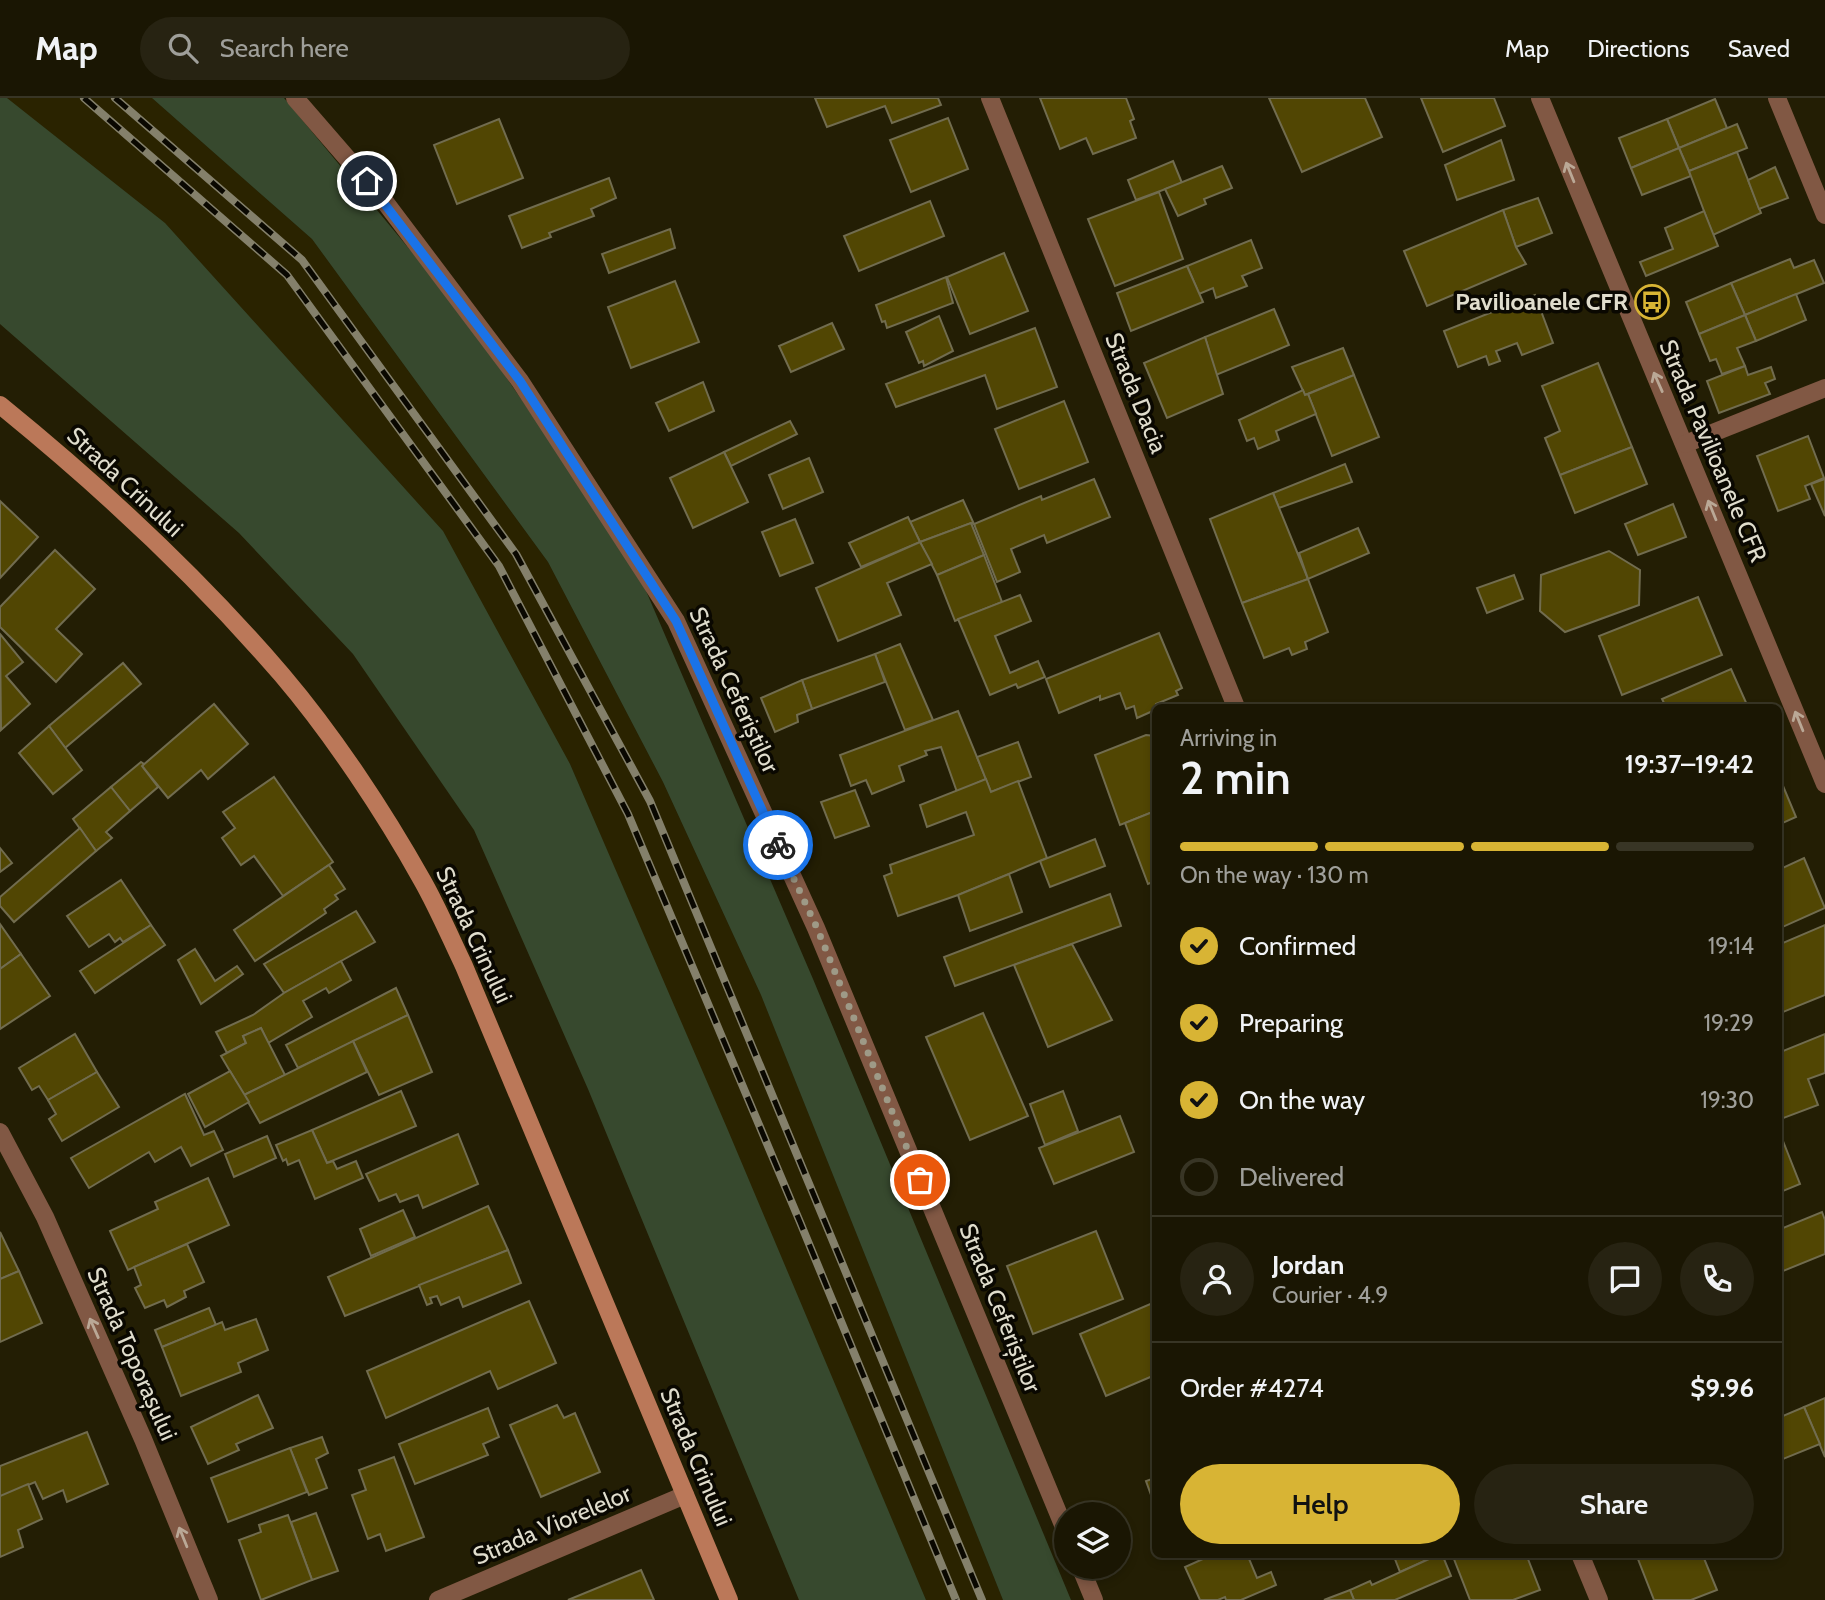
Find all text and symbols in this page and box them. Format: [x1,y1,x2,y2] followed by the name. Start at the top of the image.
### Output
[140,17,630,80] search box
[35,28,98,68] text: Map
[164,29,202,67] icon: search
[220,32,349,64] text: Search here
[1505,34,1549,63] text: Map
[1587,34,1690,63] text: Directions
[1728,34,1790,63] text: Saved
[337,151,397,211] pin
[1563,161,1576,183] one-way arrow
[348,162,386,200] icon: home
[1633,283,1671,321] bus stop icon: Pavilioanele CFR
[1455,287,1628,316] place label: Pavilioanele CFR
[1099,328,1174,458] street label: Strada Dacia
[1654,335,1774,567] street label: Strada Pavilioanele CFR
[1651,371,1664,393] one-way arrow
[62,421,189,543] street label: Strada Crinului
[1705,500,1718,522] one-way arrow
[682,602,786,778] street label: Strada Ceferiștilor
[1792,711,1805,732] one-way arrow
[1180,724,1277,752] text: Arriving in
[1625,748,1754,780] text: 19:37–19:42
[1180,750,1291,806] text: 2 min
[743,810,813,880] courier
[759,826,797,864] icon: bike
[1180,861,1369,889] text: On the way · 130 m
[430,862,519,1008] street label: Strada Crinului
[1180,927,1218,965] icon: check
[1239,930,1356,962] text: Confirmed
[1708,932,1754,960] text: 19:14
[1180,1004,1218,1042] icon: check
[1239,1007,1343,1039] text: Preparing
[1704,1009,1754,1037] text: 19:29
[1180,1081,1218,1119] icon: check
[1239,1084,1365,1116] text: On the way
[1700,1086,1754,1114] text: 19:30
[890,1150,950,1210] pin
[901,1161,939,1199] icon: bag
[1239,1161,1344,1193] text: Delivered
[952,1219,1048,1397] street label: Strada Ceferiștilor
[1180,1242,1254,1316] button: person
[1588,1242,1662,1316] button: chat
[1680,1242,1754,1316] button: phone
[1272,1249,1344,1281] text: Jordan
[80,1263,184,1445] street label: Strada Toporașului
[1272,1281,1388,1309] text: Courier · 4.9
[87,1317,100,1339] one-way arrow
[1180,1372,1324,1404] text: Order #4274
[1690,1372,1754,1404] text: $9.96
[654,1383,739,1530] street label: Strada Crinului
[1180,1464,1460,1544] button: Help
[1474,1464,1754,1544] button: Share
[469,1478,635,1571] street label: Strada Viorelelor
[1054,1502,1131,1579] map controls
[1054,1502,1131,1579] button: layers
[176,1527,189,1548] one-way arrow

